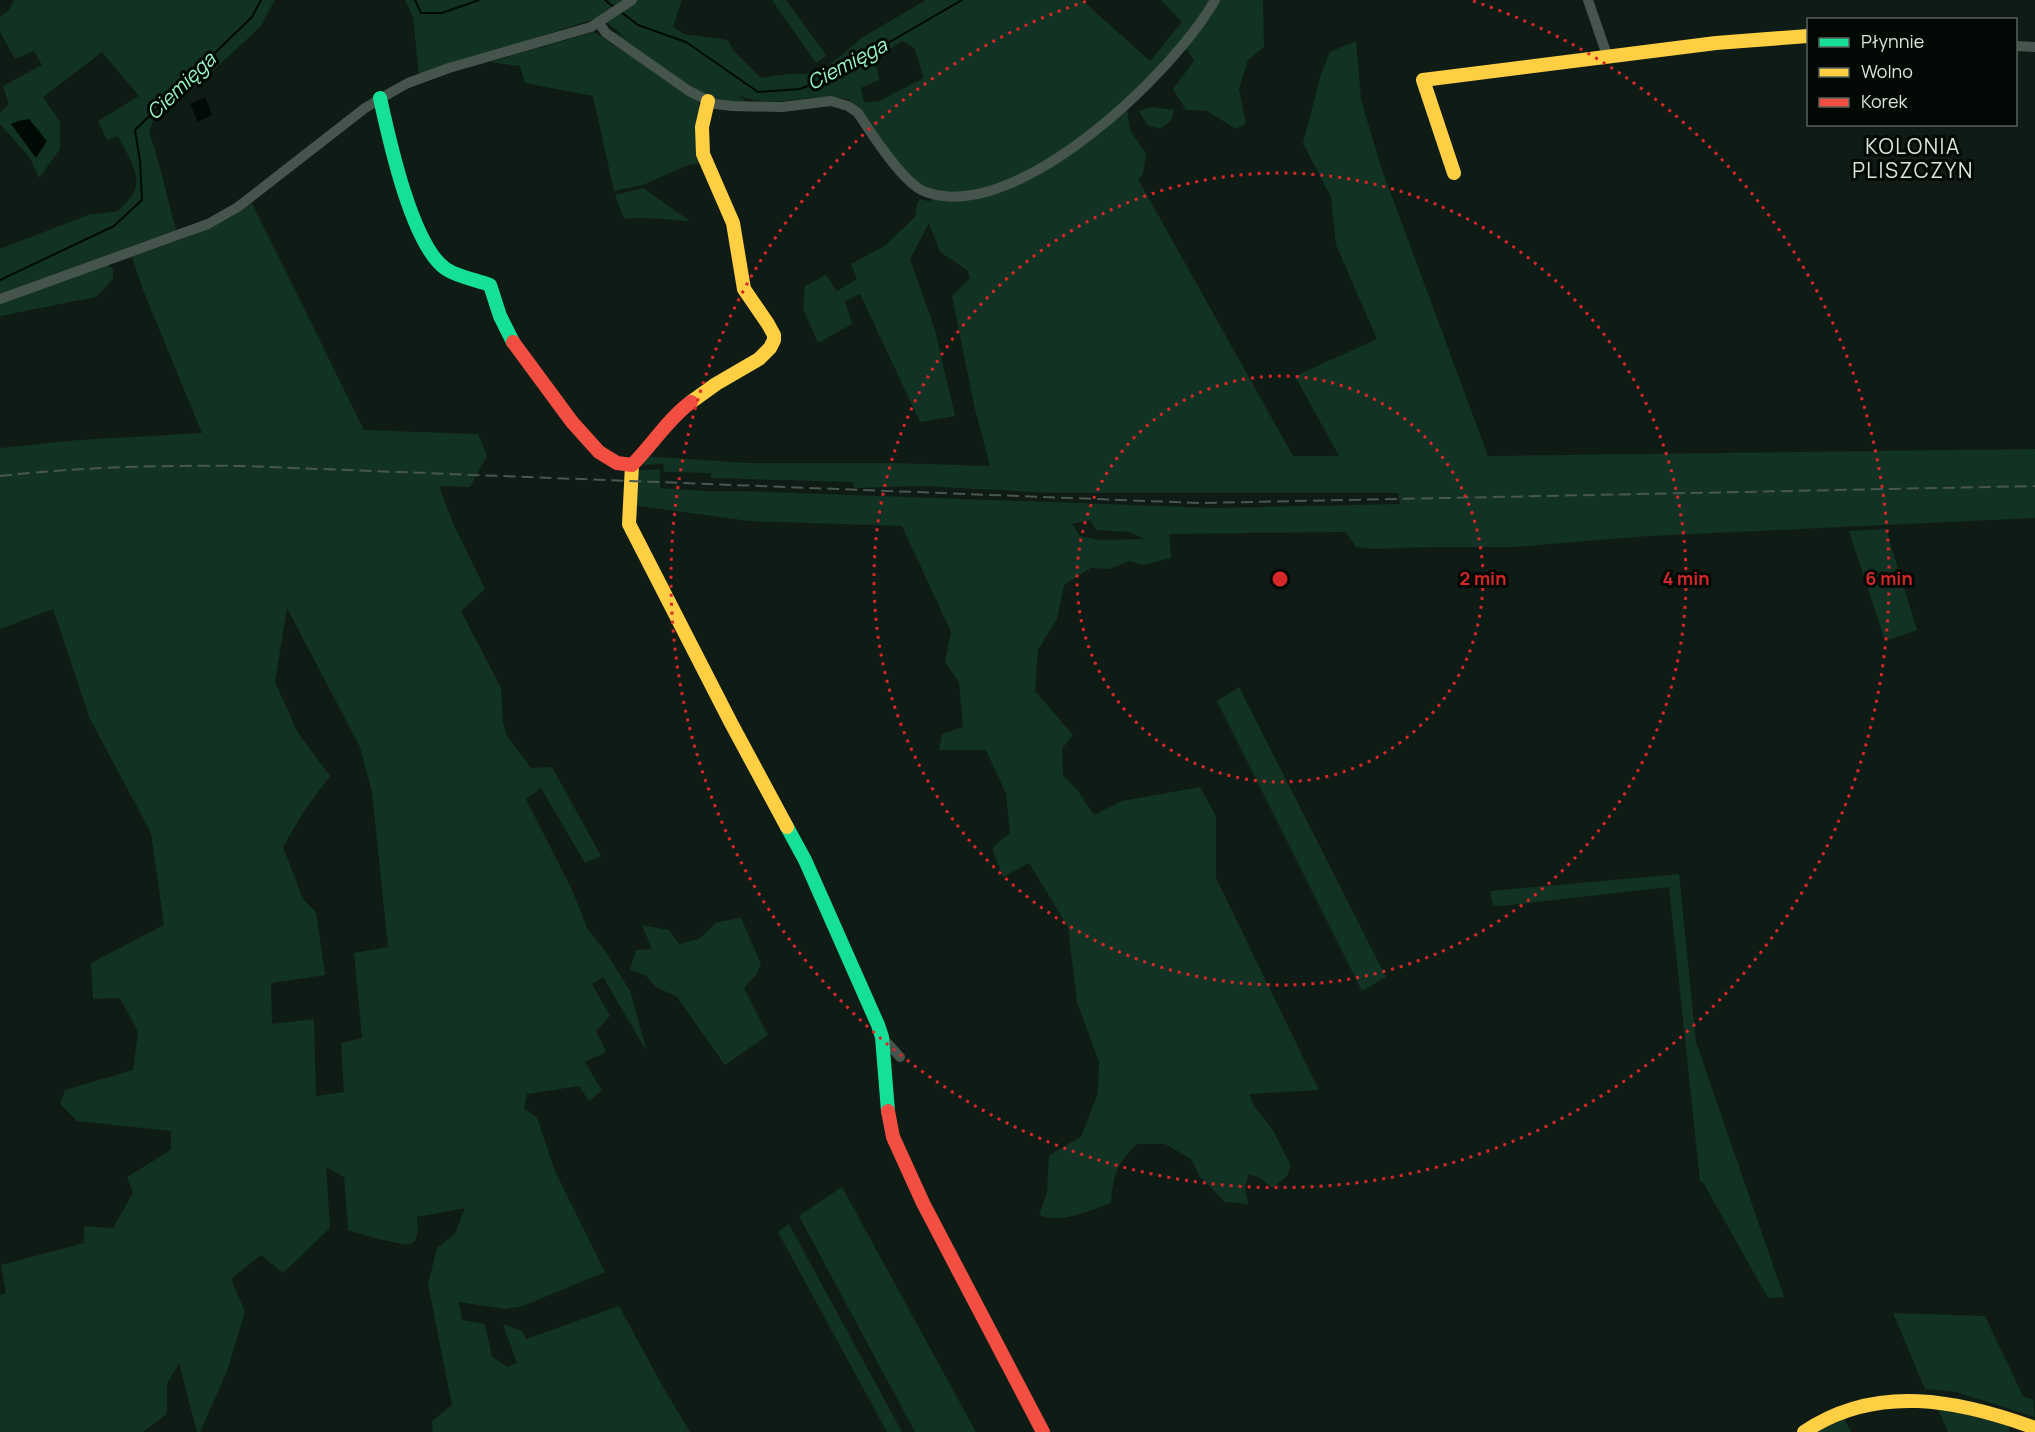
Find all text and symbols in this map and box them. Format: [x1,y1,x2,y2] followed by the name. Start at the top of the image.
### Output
[1807,18,2017,126] legend
[1861,29,1924,53] text: Płynnie
[802,31,892,96] water label: Ciemięga
[140,45,222,125] water label: Ciemięga
[1861,59,1913,83] text: Wolno
[1861,89,1908,113] text: Korek
[1852,132,1974,184] district label: KOLONIA PLISZCZYN
[1460,566,1506,590] text: 2 min
[1662,566,1710,590] text: 4 min
[1865,566,1913,590] text: 6 min
[1270,569,1290,589] centre of rings

